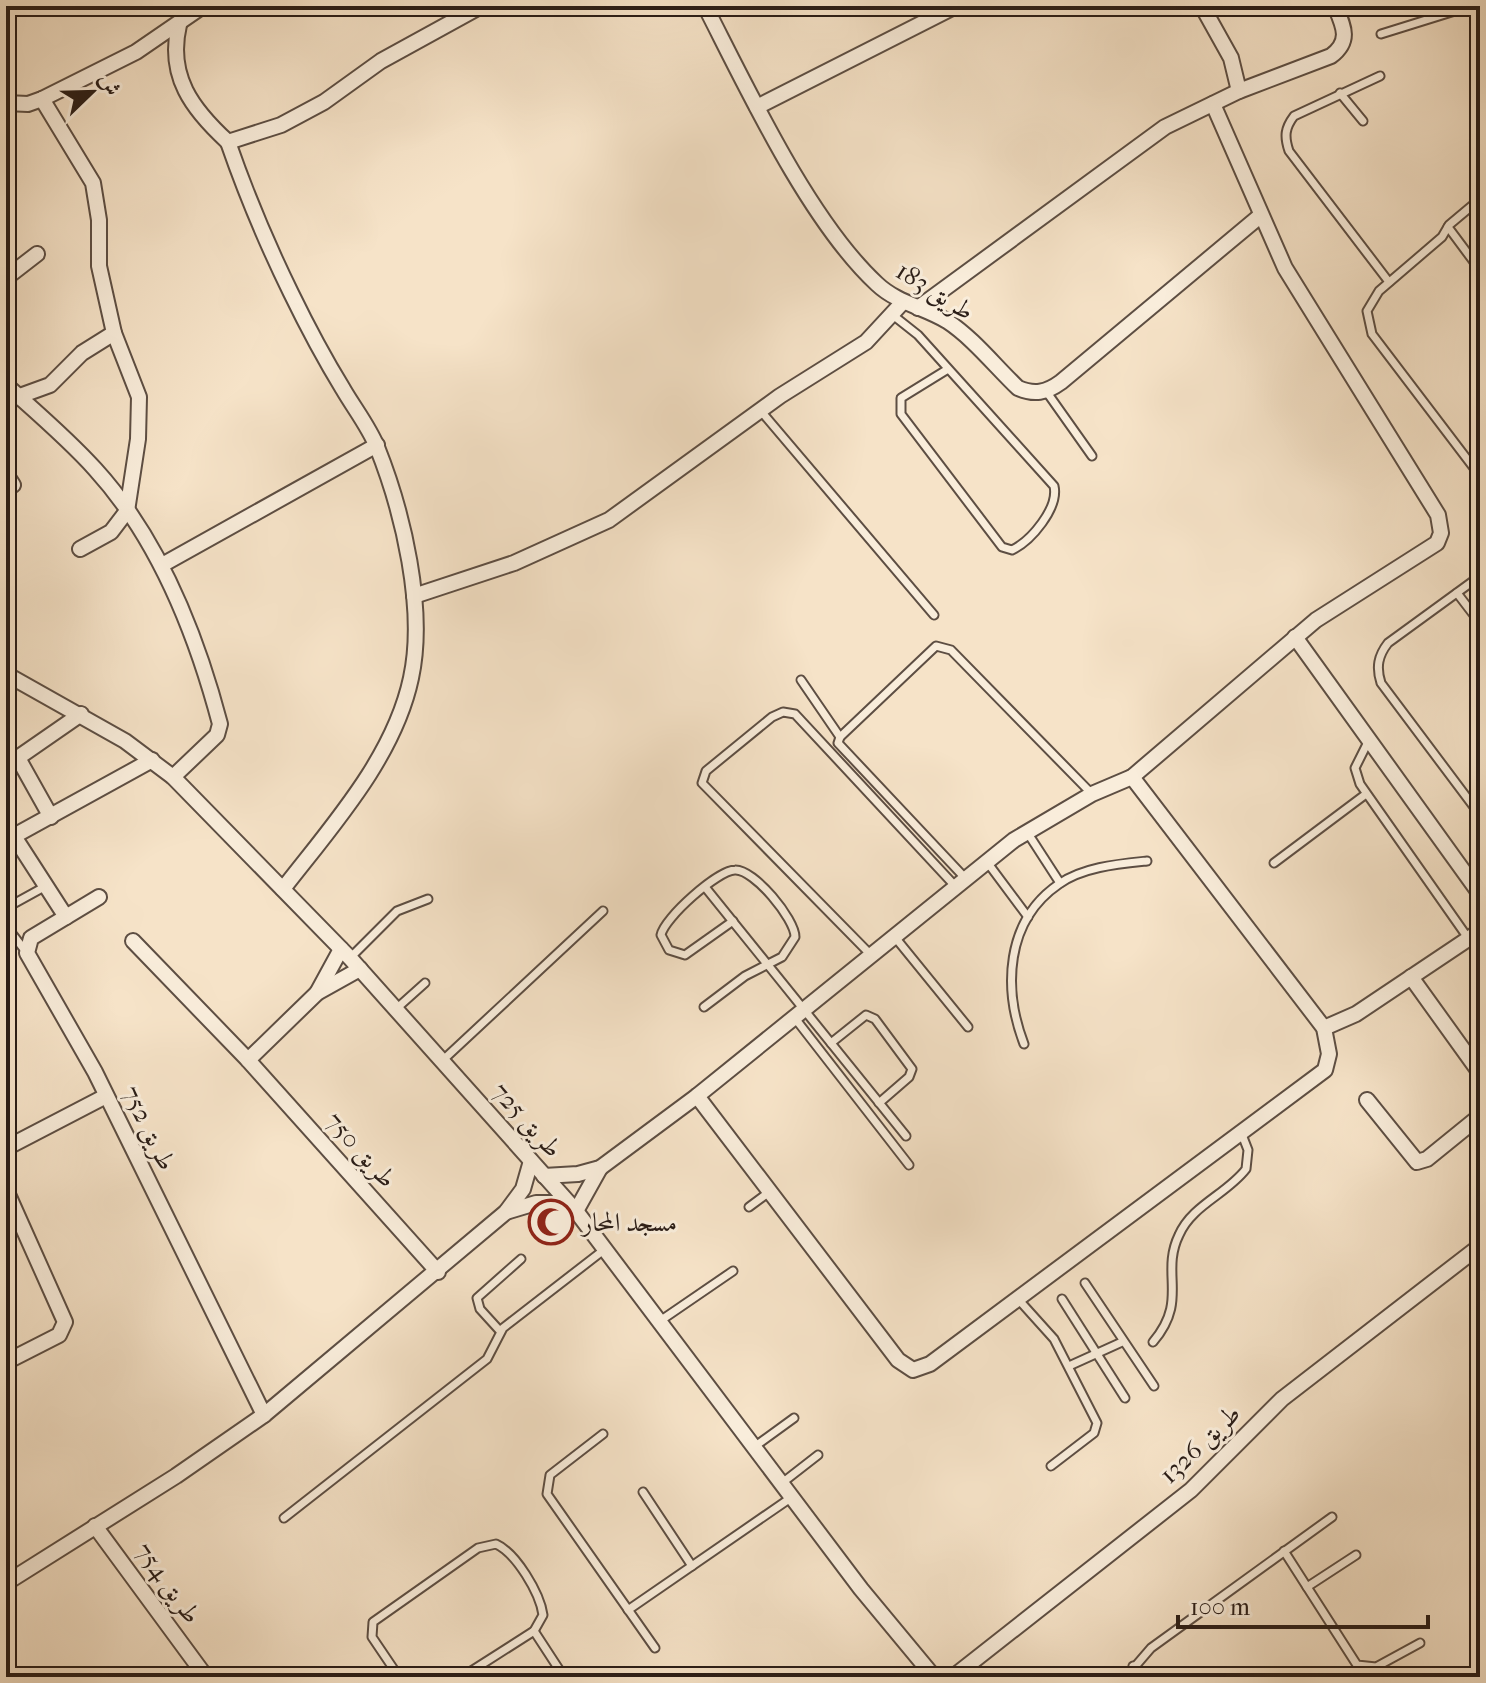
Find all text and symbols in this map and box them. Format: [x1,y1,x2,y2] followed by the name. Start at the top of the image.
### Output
[52,52,132,132] north arrow
[93,69,126,100] text: ش
[890,255,980,328] street label: طريق 183
[485,1076,569,1165] street label: طريق 725
[114,1081,183,1176] street label: طريق 752
[318,1106,403,1195] street label: طريق 750
[527,1198,575,1246] mosque icon: مسجد المحار
[579,1207,677,1238] place label: مسجد المحار
[1153,1398,1248,1491] street label: طريق 1326
[128,1537,208,1630] street label: طريق 754
[1178,1579,1428,1629] scale bar
[1190,1593,1250,1621] text: 100 m

